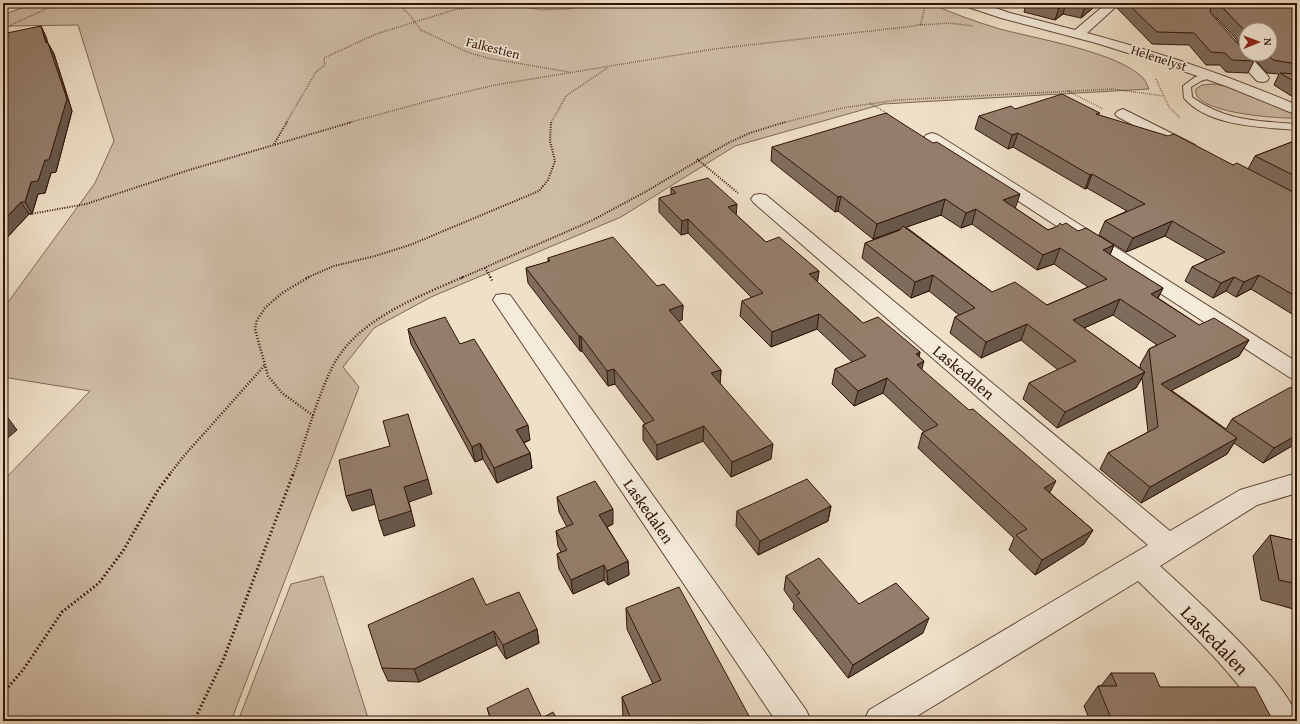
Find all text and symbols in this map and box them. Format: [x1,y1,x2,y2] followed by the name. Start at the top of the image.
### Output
[1238,22,1278,62] north arrow
[464,32,523,64] street label: Falkestien
[1260,38,1276,46] text: N
[1129,40,1190,76] street label: Helenelyst
[928,339,1000,405] street label: Laskedalen
[618,474,680,548] street label: Laskedalen
[1174,599,1256,682] street label: Laskedalen

